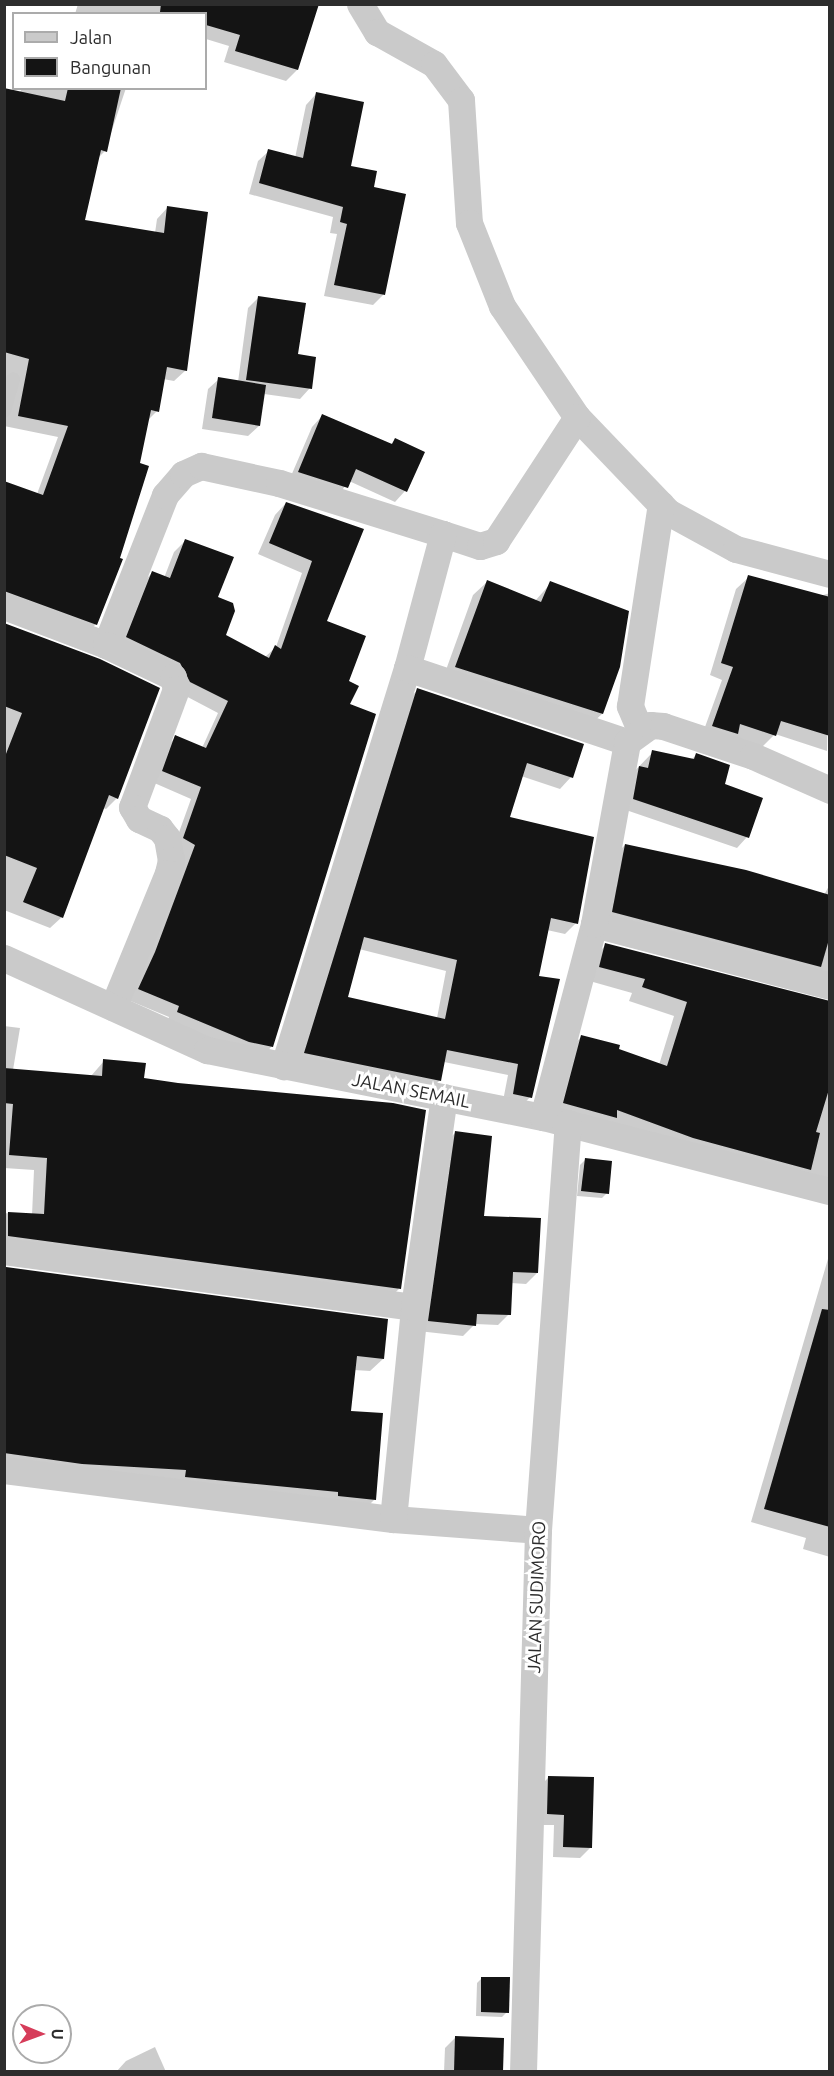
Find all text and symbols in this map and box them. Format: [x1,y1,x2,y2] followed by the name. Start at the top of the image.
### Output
[12,12,207,90] legend
[70,27,112,47] text: Jalan
[70,57,151,77] text: Bangunan
[350,1068,472,1112] street label: JALAN SEMAIL
[523,1520,549,1674] street label: JALAN SUDIMORO
[12,2004,72,2064] north arrow
[49,2029,67,2040] text: U

